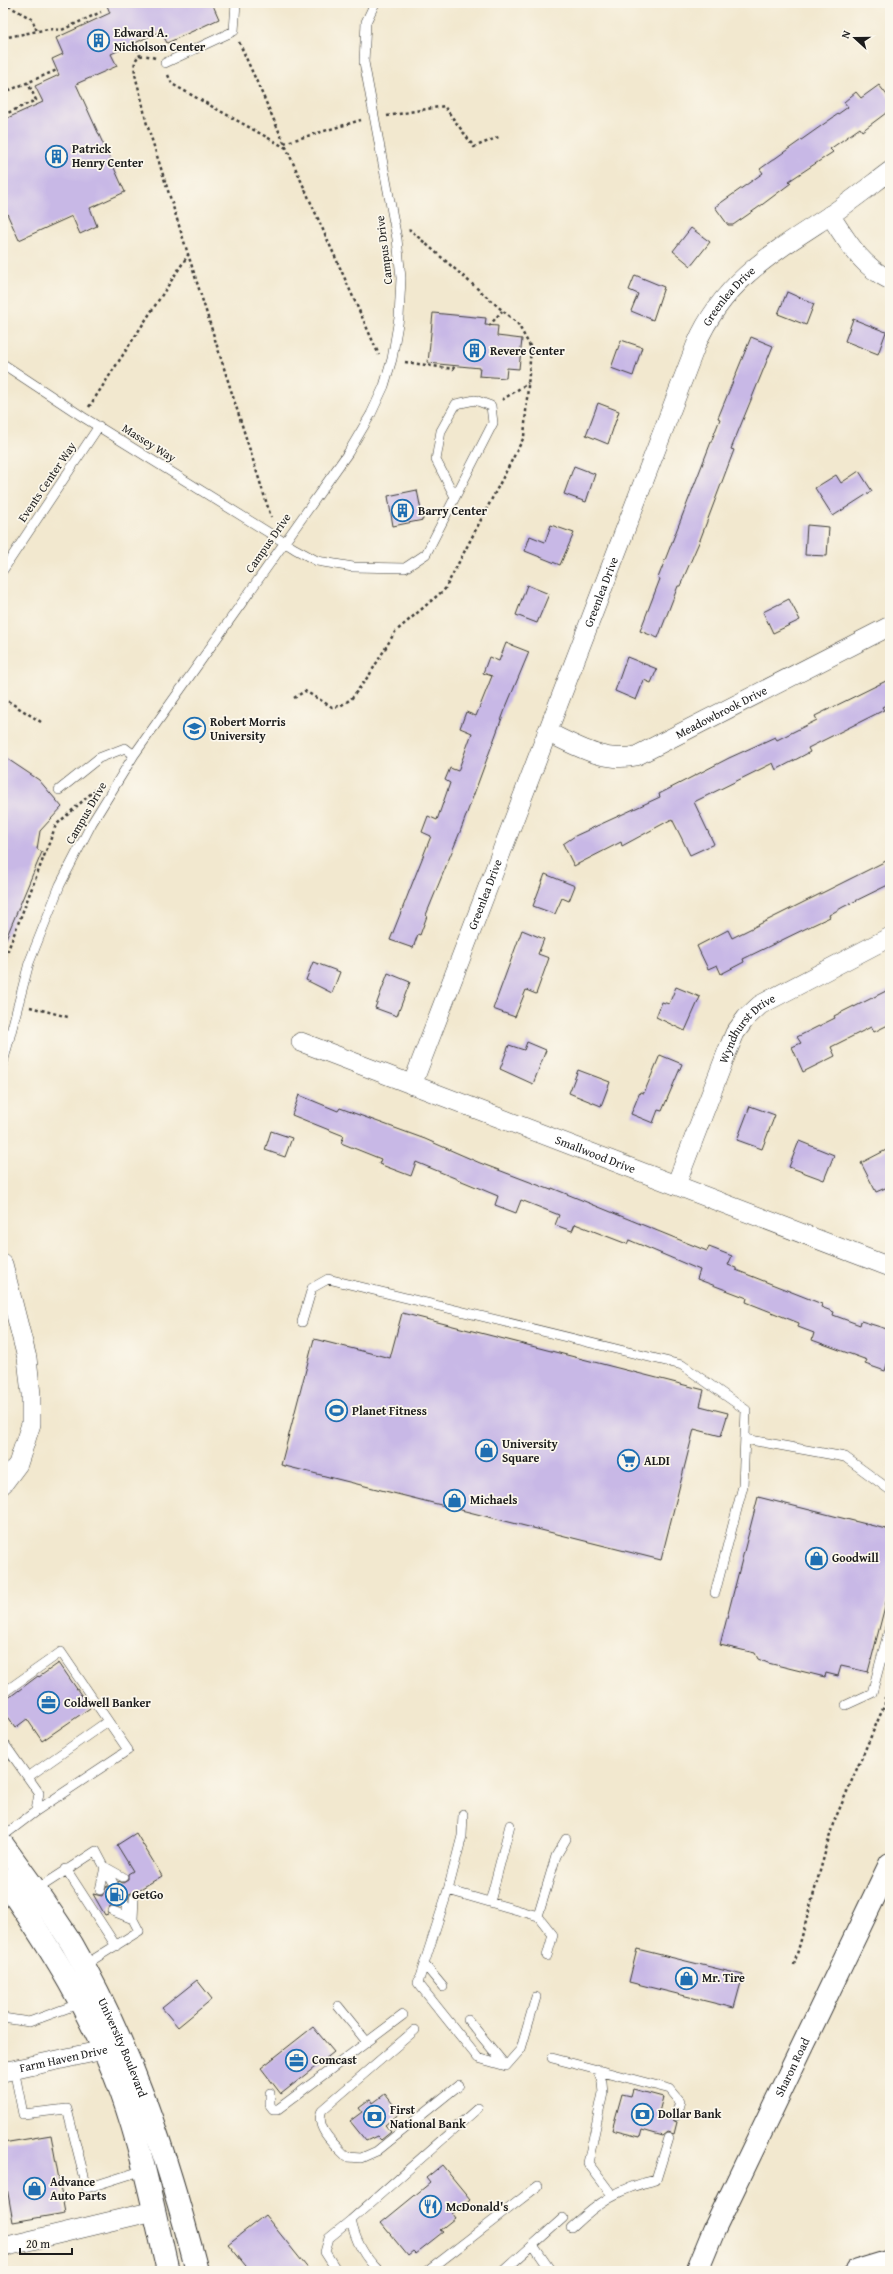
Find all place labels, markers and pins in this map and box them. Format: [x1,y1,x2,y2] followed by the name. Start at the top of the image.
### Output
[114,24,206,55] place label: Edward A. Nicholson Center
[86,27,112,53] building icon: Edward A. Nicholson Center
[72,140,144,171] place label: Patrick Henry Center
[43,143,69,169] building icon: Patrick Henry Center
[462,338,488,364] building icon: Revere Center
[490,342,565,359] place label: Revere Center
[390,498,416,524] building icon: Barry Center
[418,502,488,519] place label: Barry Center
[210,713,286,744] place label: Robert Morris University
[182,716,208,742] school or university icon: Robert Morris University
[323,1398,349,1424] sports icon: Planet Fitness
[352,1402,427,1419] place label: Planet Fitness
[502,1435,559,1466] place label: University Square
[474,1438,500,1464] shop icon: University Square
[615,1448,641,1474] supermarket icon: ALDI
[644,1452,670,1469] place label: ALDI
[442,1487,468,1513] shop icon: Michaels
[470,1491,517,1508] place label: Michaels
[803,1545,829,1571] shop icon: Goodwill
[832,1549,879,1566] place label: Goodwill
[36,1690,62,1716] office icon: Coldwell Banker
[64,1694,151,1711] place label: Coldwell Banker
[104,1882,130,1908] fuel station icon: GetGo
[132,1886,164,1903] place label: GetGo
[673,1965,699,1991] shop icon: Mr. Tire
[702,1969,745,1986] place label: Mr. Tire
[284,2047,310,2073] office icon: Comcast
[312,2051,357,2068] place label: Comcast
[390,2101,466,2132] place label: First National Bank
[629,2101,655,2127] bank icon: Dollar Bank
[362,2104,388,2130] bank icon: First National Bank
[658,2105,722,2122] place label: Dollar Bank
[50,2173,106,2204] place label: Advance Auto Parts
[21,2176,47,2202] shop icon: Advance Auto Parts
[418,2194,444,2220] restaurant icon: McDonald's
[446,2198,508,2215] place label: McDonald's

